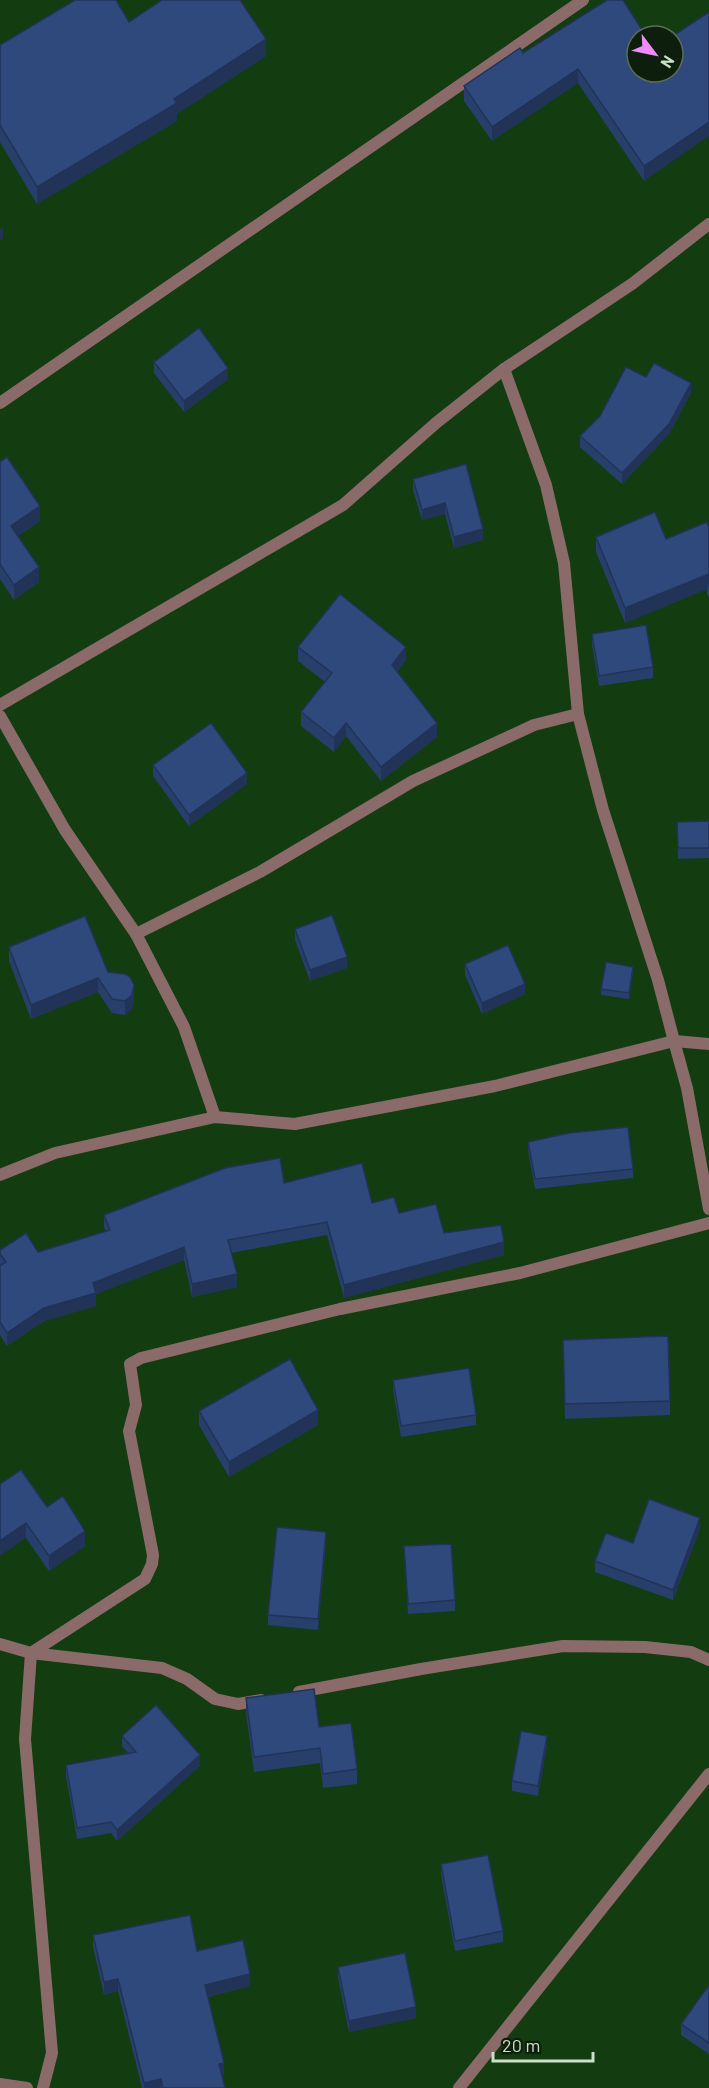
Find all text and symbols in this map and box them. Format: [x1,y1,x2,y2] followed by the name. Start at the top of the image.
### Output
[625,24,685,84] north arrow
[657,53,679,72] text: N
[493,2025,594,2063] scale bar
[502,2034,540,2056] text: 20 m

